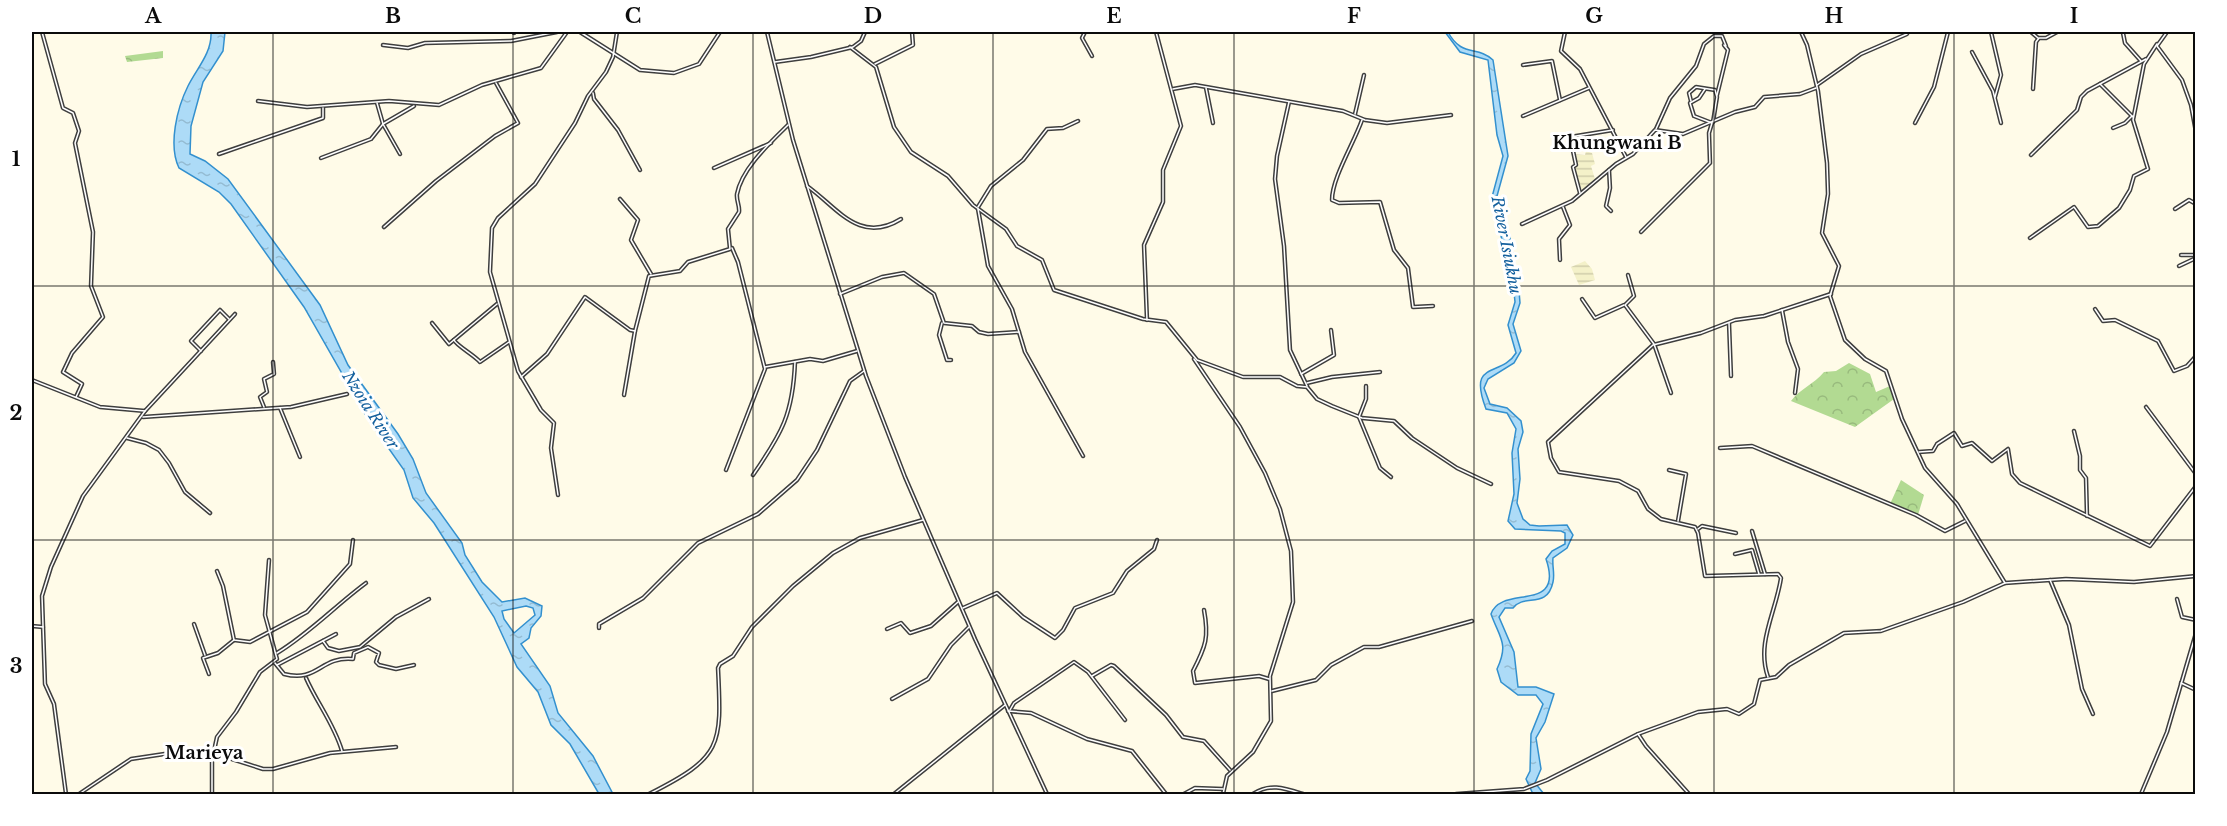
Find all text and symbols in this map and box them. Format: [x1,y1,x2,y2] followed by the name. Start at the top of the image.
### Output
[144,4,162,28] text: A
[385,4,401,28] text: B
[625,4,641,28] text: C
[864,4,882,28] text: D
[1106,4,1122,28] text: E
[1347,4,1361,28] text: F
[1585,4,1603,28] text: G
[1825,4,1844,28] text: H
[2070,4,2078,28] text: I
[1552,132,1682,154] district label: Khungwani B
[12,147,21,171] text: 1
[1487,193,1526,296] water label: River Isiukhu
[338,366,404,453] water label: Nzoia River
[9,401,23,425] text: 2
[10,654,22,678] text: 3
[165,742,244,764] district label: Marieya

